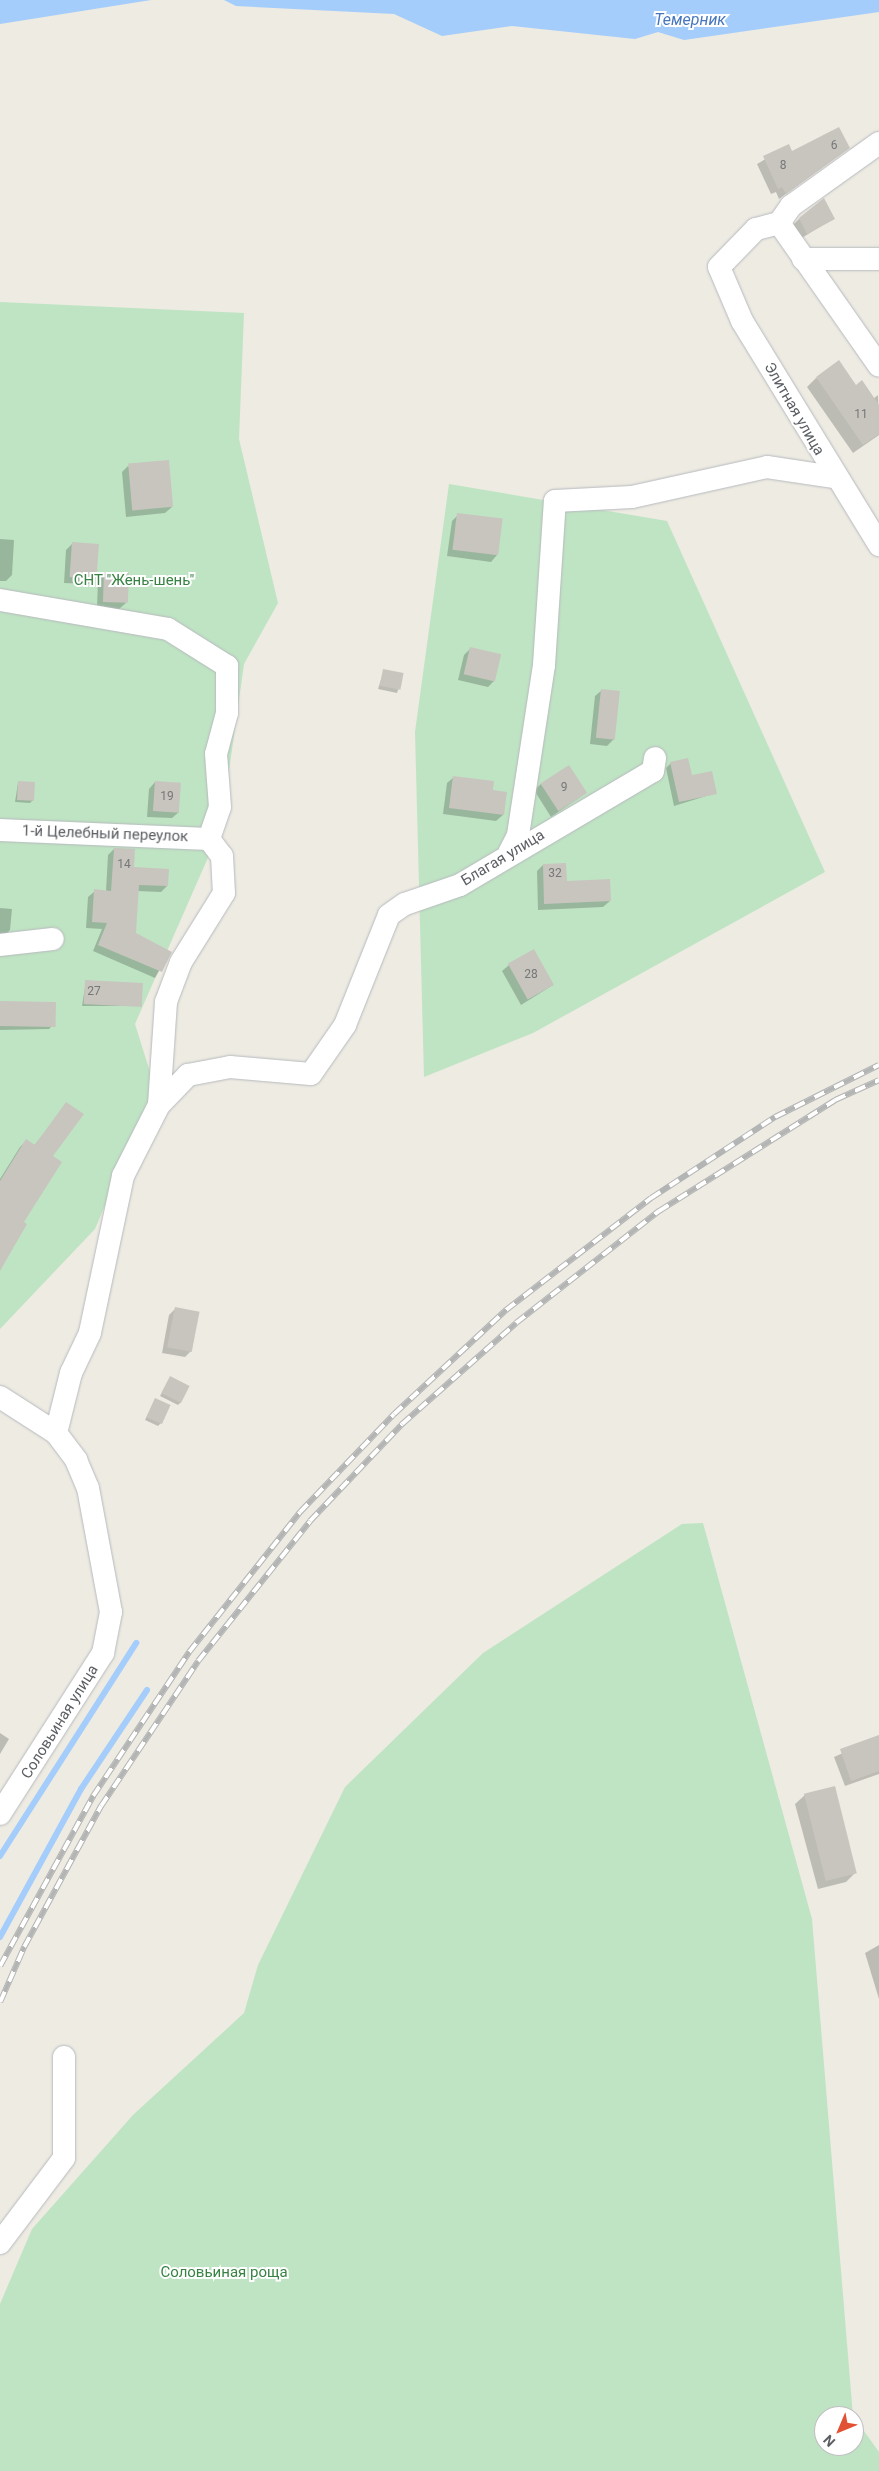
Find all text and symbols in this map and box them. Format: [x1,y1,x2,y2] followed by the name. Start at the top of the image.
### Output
[654,10,726,30] water label: Темерник
[831,139,837,153] house number: 6
[780,159,786,173] house number: 8
[760,359,828,459] street label: Элитная улица
[854,408,868,422] house number: 11
[74,572,194,590] park label: СНТ "Жень-шень"
[561,781,567,795] house number: 9
[160,790,174,804] house number: 19
[22,822,188,846] street label: 1-й Целебный переулок
[458,826,548,890] street label: Благая улица
[117,858,131,872] house number: 14
[548,867,562,881] house number: 32
[524,968,538,982] house number: 28
[87,985,101,999] house number: 27
[18,1662,102,1782] street label: Соловьиная улица
[160,2264,288,2282] park label: Соловьиная роща
[814,2406,864,2456] north arrow
[820,2432,838,2450] text: N

